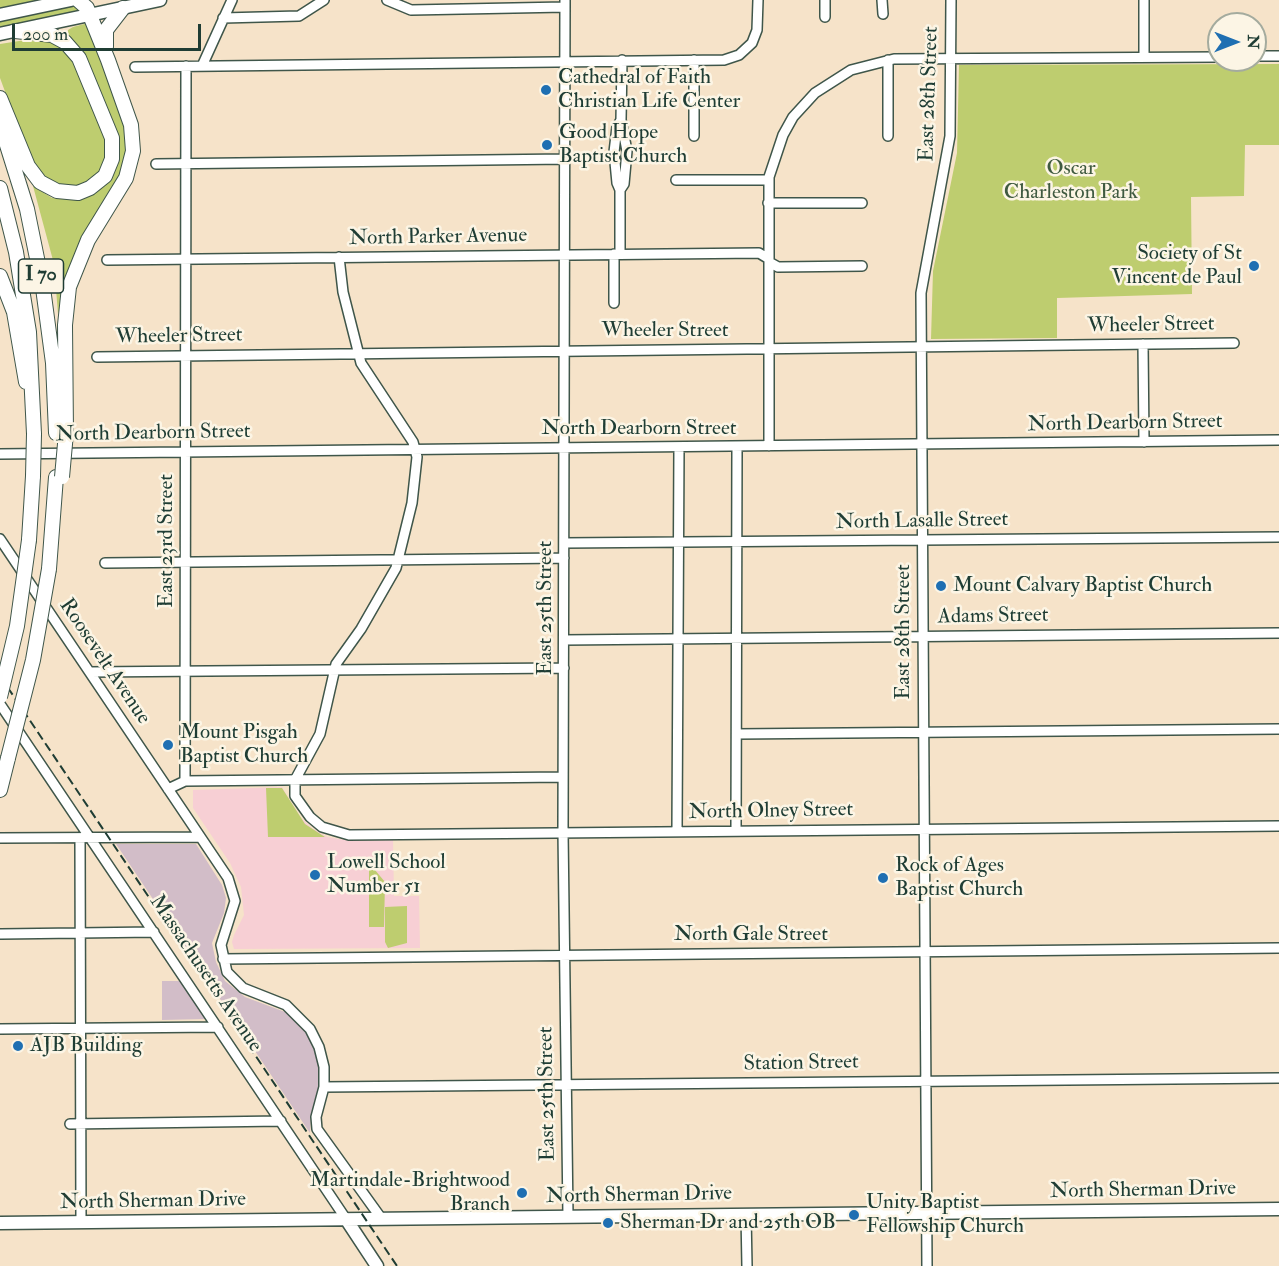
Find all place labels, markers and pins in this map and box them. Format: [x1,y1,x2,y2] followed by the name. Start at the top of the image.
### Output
[558,65,740,115] place label: Cathedral of Faith Christian Life Center
[539,83,553,97] marker: Cathedral of Faith Christian Life Center
[559,120,687,170] place label: Good Hope Baptist Church
[540,138,554,152] marker: Good Hope Baptist Church
[1111,241,1242,291] place label: Society of St Vincent de Paul
[1247,259,1261,273] marker: Society of St Vincent de Paul
[953,573,1212,599] place label: Mount Calvary Baptist Church
[934,579,948,593] marker: Mount Calvary Baptist Church
[180,720,308,770] place label: Mount Pisgah Baptist Church
[161,738,175,752] marker: Mount Pisgah Baptist Church
[327,850,446,900] place label: Lowell School Number 51
[895,853,1023,903] place label: Rock of Ages Baptist Church
[308,868,322,882] marker: Lowell School Number 51
[876,871,890,885] marker: Rock of Ages Baptist Church
[30,1033,142,1059] place label: AJB Building
[11,1039,25,1053] marker: AJB Building
[310,1168,510,1218] place label: Martindale-Brightwood Branch
[515,1186,529,1200] marker: Martindale-Brightwood Branch
[866,1190,1024,1240] place label: Unity Baptist Fellowship Church
[847,1208,861,1222] marker: Unity Baptist Fellowship Church
[620,1210,836,1236] place label: Sherman Dr and 25th OB
[601,1216,615,1230] marker: Sherman Dr and 25th OB

